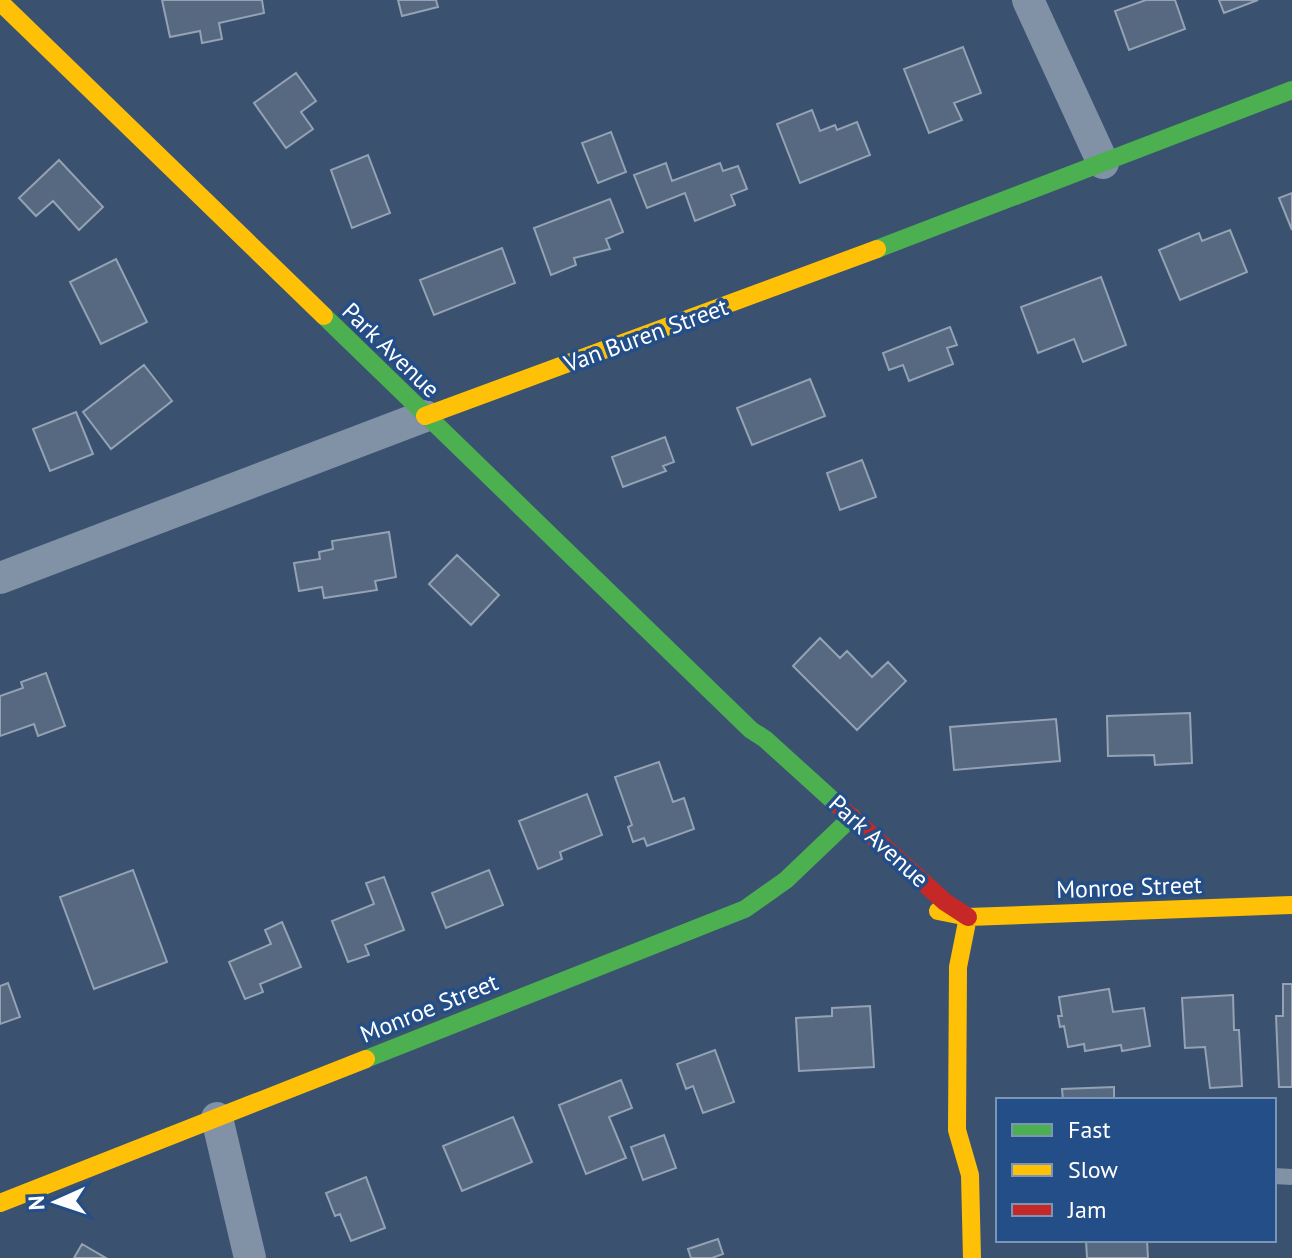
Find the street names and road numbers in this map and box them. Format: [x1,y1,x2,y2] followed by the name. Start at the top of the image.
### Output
[559,291,732,379] street label: Van Buren Street
[336,296,446,404] street label: Park Avenue
[823,788,935,894] street label: Park Avenue
[1056,869,1202,905] street label: Monroe Street
[356,966,502,1050] street label: Monroe Street

